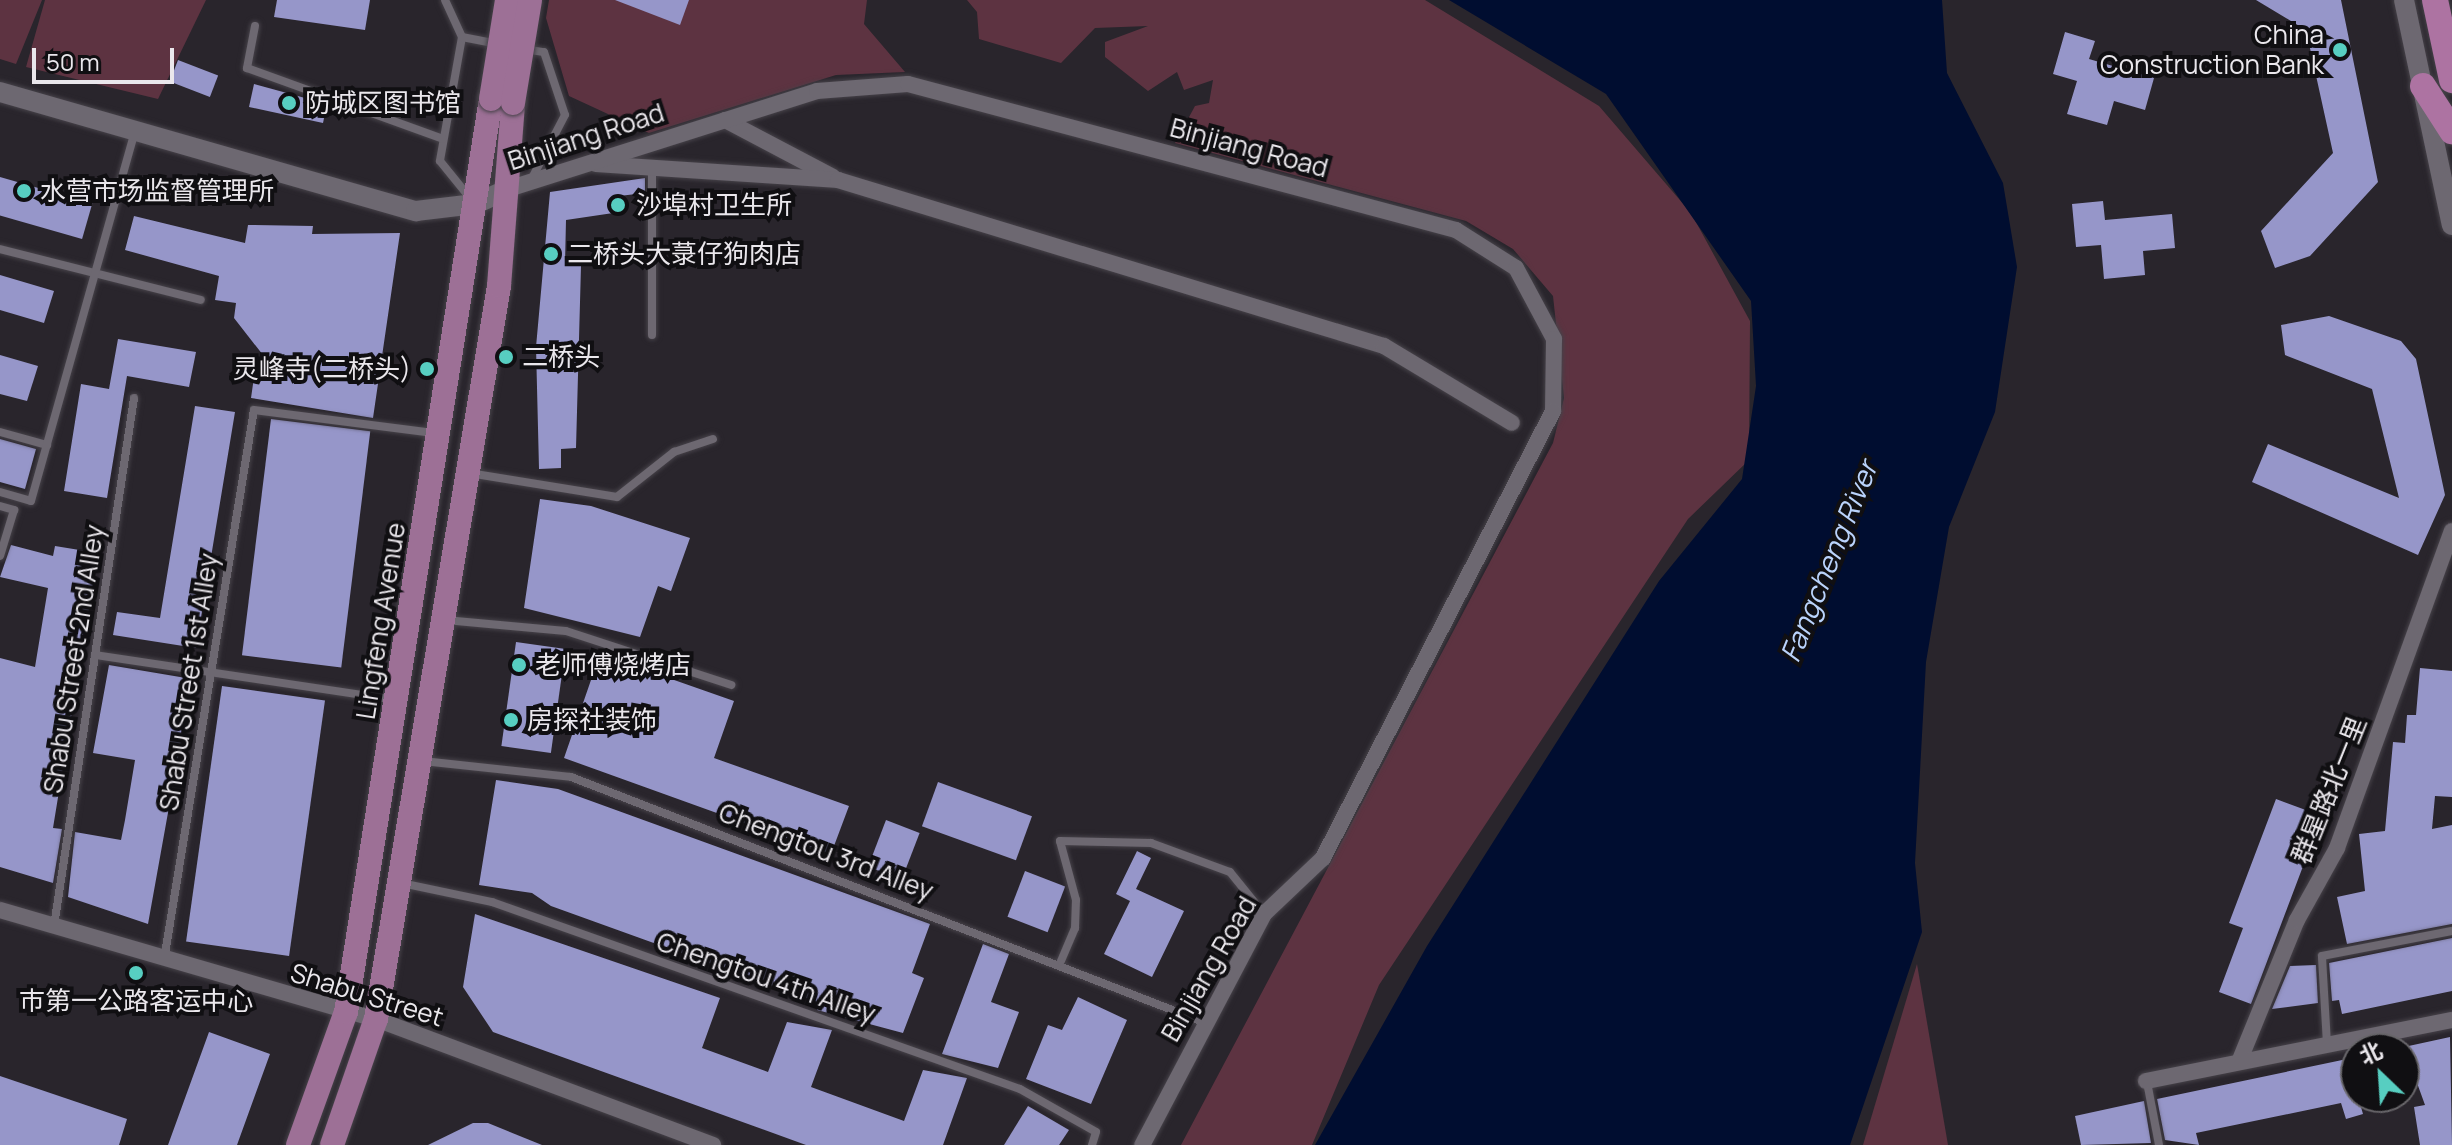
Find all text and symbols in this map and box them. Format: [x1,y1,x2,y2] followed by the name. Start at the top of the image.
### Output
[2100,19,2324,80] place label: China Construction Bank
[36,32,178,82] scale bar
[2331,41,2349,59] marker: China Construction Bank
[46,45,100,78] text: 50 m
[305,87,461,119] place label: 防城区图书馆
[280,94,298,112] marker: 防城区图书馆
[504,97,668,177] street label: Binjiang Road
[1167,112,1331,184] street label: Binjiang Road
[40,175,274,207] place label: 水营市场监督管理所
[15,182,33,200] marker: 水营市场监督管理所
[636,189,792,221] place label: 沙埠村卫生所
[607,194,629,216] marker: 沙埠村卫生所
[567,238,801,270] place label: 二桥头大菉仔狗肉店
[542,245,560,263] marker: 二桥头大菉仔狗肉店
[522,341,600,373] place label: 二桥头
[497,348,515,366] marker: 二桥头
[233,353,411,385] place label: 灵峰寺(二桥头)
[418,360,436,378] marker: 灵峰寺(二桥头)
[1772,456,1884,666] water label: Fangcheng River
[350,520,412,722] street label: Lingfeng Avenue
[37,522,111,796] street label: Shabu Street 2nd Alley
[153,551,225,813] street label: Shabu Street 1st Alley
[535,649,691,681] place label: 老师傅烧烤店
[510,656,528,674] marker: 老师傅烧烤店
[527,704,657,736] place label: 房探社装饰
[502,711,520,729] marker: 房探社装饰
[2285,712,2373,868] street label: 群星路北一里
[714,797,938,907] street label: Chengtou 3rd Alley
[1155,891,1263,1047] street label: Binjiang Road
[653,926,879,1030] street label: Chengtou 4th Alley
[287,957,447,1033] street label: Shabu Street
[127,964,145,982] marker: 巿第一公路客运中心
[19,985,253,1017] place label: 巿第一公路客运中心
[2340,1033,2420,1113] north arrow
[2354,1035,2387,1071] text: 北

